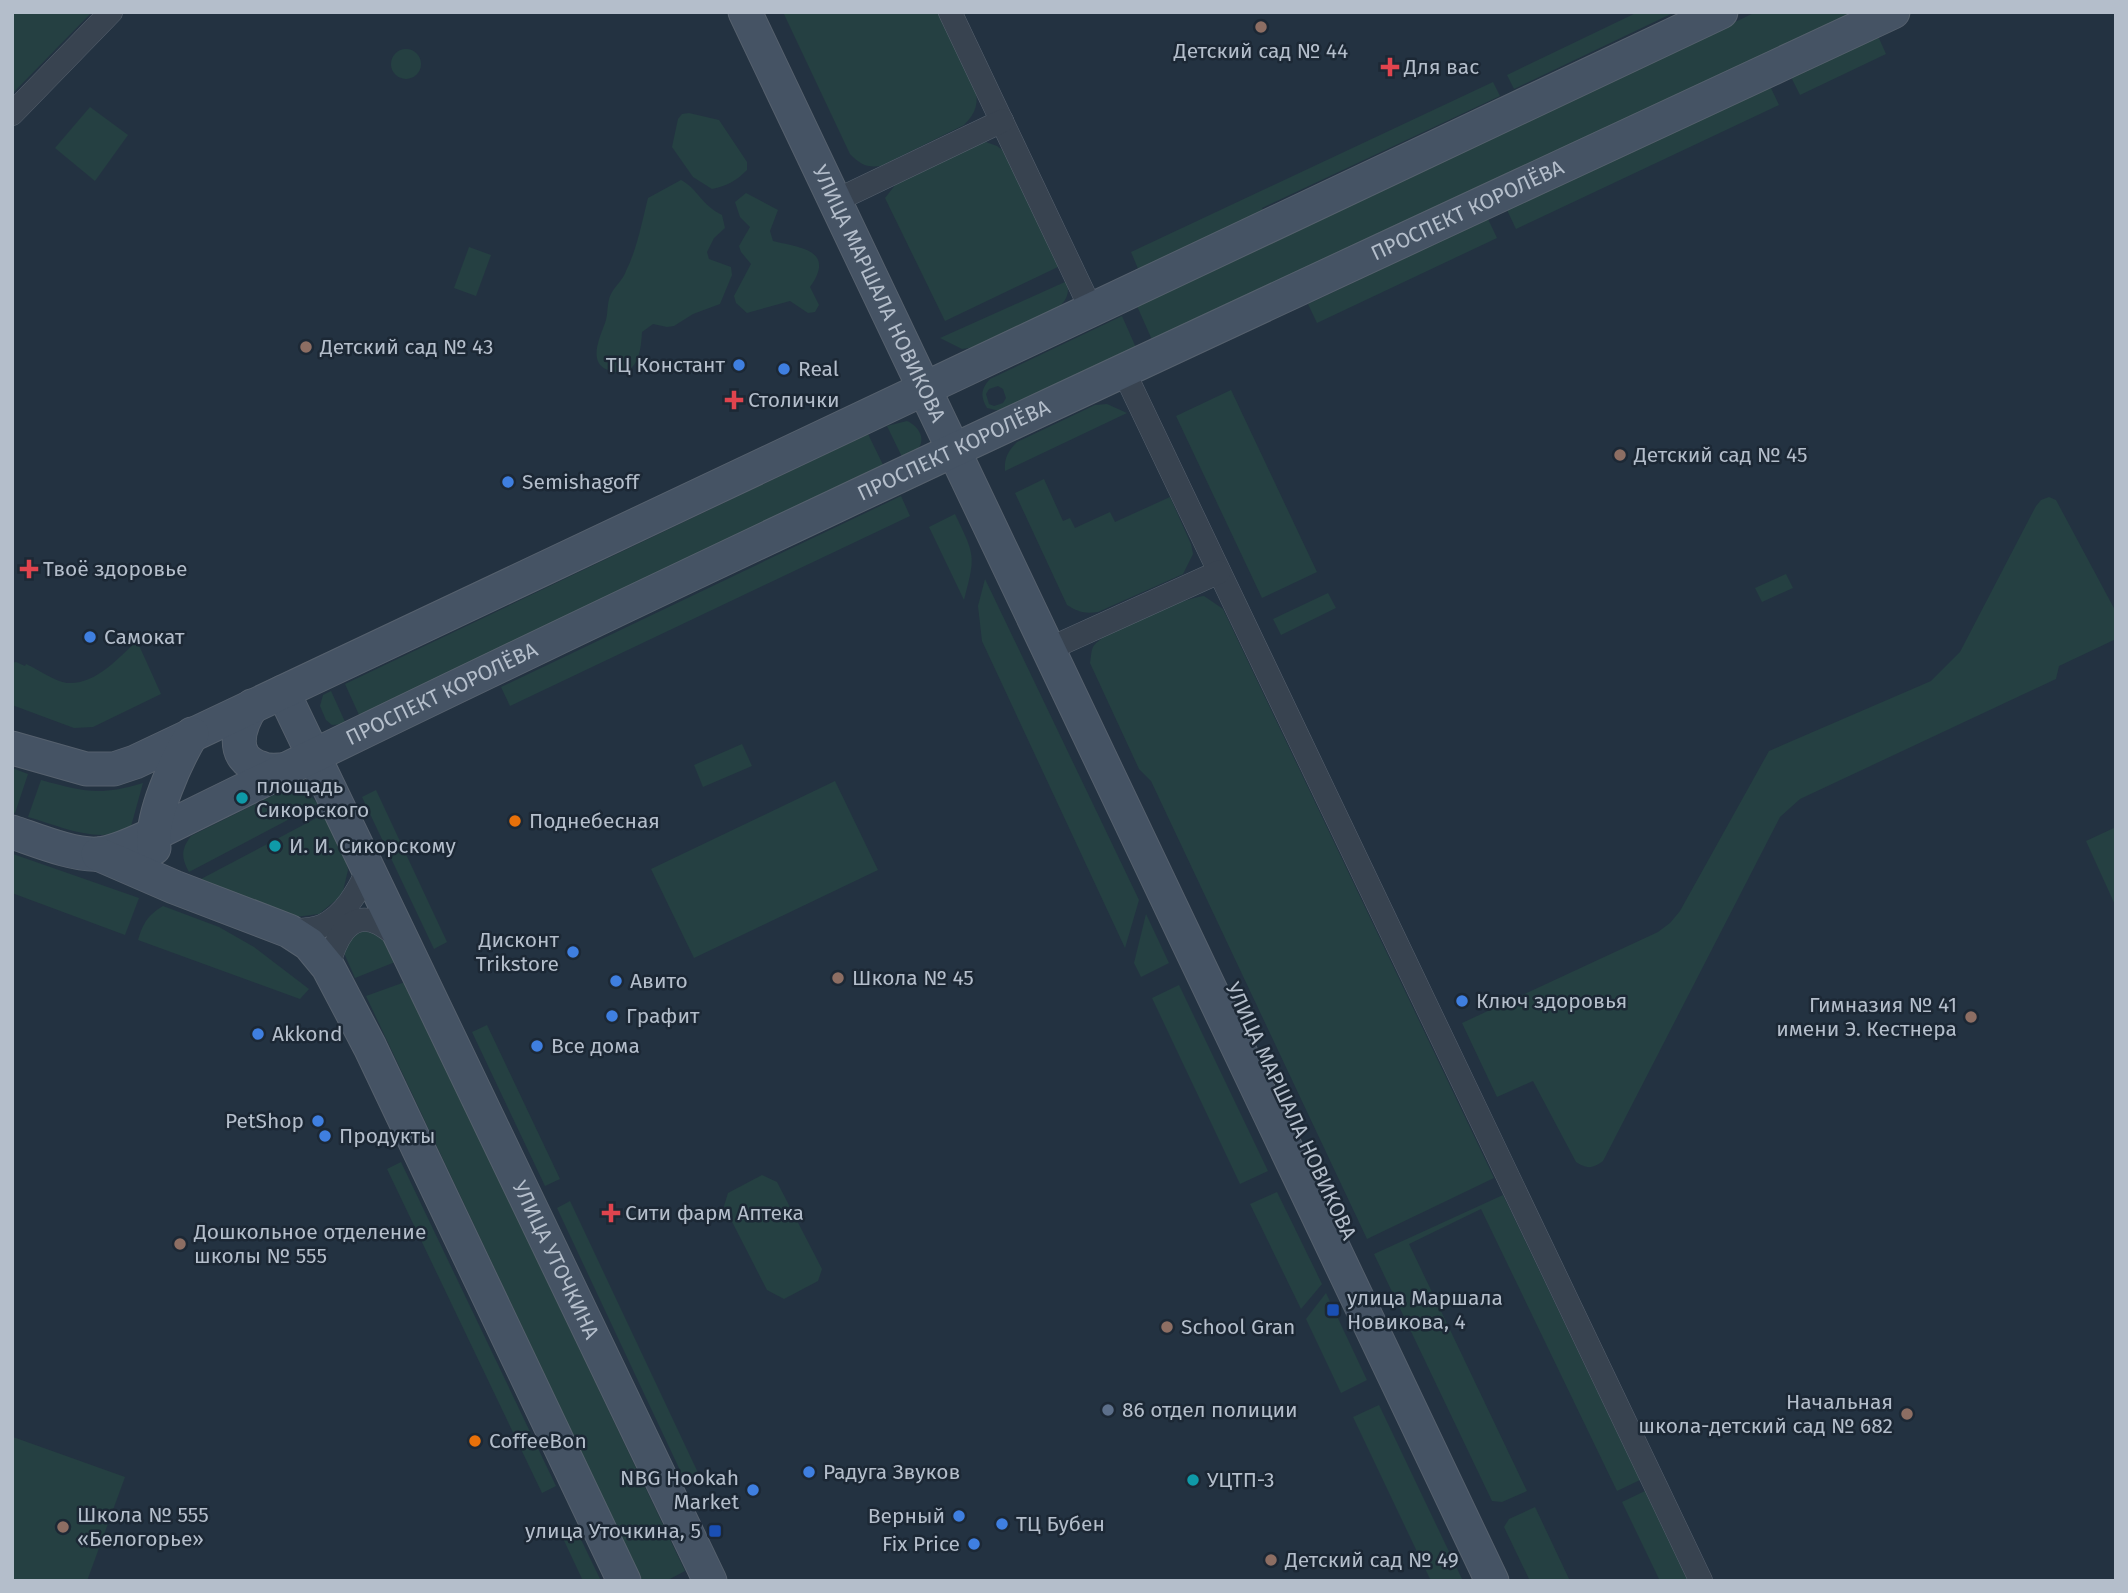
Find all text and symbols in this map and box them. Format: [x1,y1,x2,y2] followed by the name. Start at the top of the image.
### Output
[1253,19,1269,35] marker: Детский сад № 44
[1173,38,1348,64] place label: Детский сад № 44
[1403,54,1479,80] place label: Для вас
[1382,59,1398,75] marker: Для вас
[1367,154,1568,266] street label: ПРОСПЕКТ КОРОЛЁВА
[807,161,951,426] street label: УЛИЦА МАРШАЛА НОВИКОВА
[319,334,493,360] place label: Детский сад № 43
[298,339,314,355] marker: Детский сад № 43
[606,352,726,378] place label: ТЦ Констант
[798,356,839,382] place label: Real
[731,357,747,373] marker: ТЦ Констант
[776,361,792,377] marker: Real
[748,387,840,413] place label: Столички
[726,392,742,408] marker: Столички
[853,394,1054,507] street label: ПРОСПЕКТ КОРОЛЁВА
[1633,442,1808,468] place label: Детский сад № 45
[1612,447,1628,463] marker: Детский сад № 45
[522,469,641,495] place label: Semishagoff
[500,474,516,490] marker: Semishagoff
[43,556,187,582] place label: Твоё здоровье
[21,561,37,577] marker: Твоё здоровье
[104,624,185,650] place label: Самокат
[82,629,98,645] marker: Самокат
[342,637,542,751] street label: ПРОСПЕКТ КОРОЛЁВА
[256,773,369,823] place label: площадь Сикорского
[234,790,250,806] marker: площадь Сикорского
[529,808,660,834] place label: Поднебесная
[507,813,523,829] marker: Поднебесная
[289,833,456,859] place label: И. И. Сикорскому
[267,838,283,854] marker: И. И. Сикорскому
[476,927,560,977] place label: Дисконт Trikstore
[565,944,581,960] marker: Дисконт Trikstore
[852,965,974,991] place label: Школа № 45
[630,968,688,994] place label: Авито
[830,970,846,986] marker: Школа № 45
[608,973,624,989] marker: Авито
[1220,978,1362,1244] street label: УЛИЦА МАРШАЛА НОВИКОВА
[1476,988,1627,1014] place label: Ключ здоровья
[1776,992,1957,1042] place label: Гимназия № 41 имени Э. Кестнера
[1454,993,1470,1009] marker: Ключ здоровья
[626,1003,700,1029] place label: Графит
[604,1008,620,1024] marker: Графит
[1963,1009,1979,1025] marker: Гимназия № 41 имени Э. Кестнера
[272,1021,342,1047] place label: Akkond
[250,1026,266,1042] marker: Akkond
[551,1033,640,1059] place label: Все дома
[529,1038,545,1054] marker: Все дома
[225,1108,304,1134] place label: PetShop
[310,1113,326,1129] marker: PetShop
[339,1123,436,1149] place label: Продукты
[317,1128,333,1144] marker: Продукты
[507,1176,605,1343] street label: УЛИЦА УТОЧКИНА
[625,1200,804,1226] place label: Сити фарм Аптека
[603,1205,619,1221] marker: Сити фарм Аптека
[193,1219,426,1269] place label: Дошкольное отделение школы № 555
[172,1236,188,1252] marker: Дошкольное отделение школы № 555
[1347,1285,1503,1335] place label: улица Маршала Новикова, 4
[1325,1302,1341,1318] marker: улица Маршала Новикова, 4
[1181,1314,1295,1340] place label: School Gran
[1159,1319,1175,1335] marker: School Gran
[1638,1389,1893,1439] place label: Начальная школа-детский сад № 682
[1122,1397,1298,1423] place label: 86 отдел полиции
[1100,1402,1116,1418] marker: 86 отдел полиции
[1899,1406,1915,1422] marker: Начальная школа-детский сад № 682
[489,1428,587,1454] place label: CoffeeBon
[467,1433,483,1449] marker: CoffeeBon
[823,1459,960,1485] place label: Радуга Звуков
[801,1464,817,1480] marker: Радуга Звуков
[620,1465,739,1515] place label: NBG Hookah Market
[1207,1467,1275,1493] place label: УЦТП-3
[1185,1472,1201,1488] marker: УЦТП-3
[745,1482,761,1498] marker: NBG Hookah Market
[77,1502,209,1552] place label: Школа № 555 «Белогорье»
[868,1503,945,1529] place label: Верный
[951,1508,967,1524] marker: Верный
[1016,1511,1105,1537] place label: ТЦ Бубен
[994,1516,1010,1532] marker: ТЦ Бубен
[525,1518,701,1544] place label: улица Уточкина, 5
[55,1519,71,1535] marker: Школа № 555 «Белогорье»
[707,1523,723,1539] marker: улица Уточкина, 5
[882,1531,960,1557] place label: Fix Price
[966,1536,982,1552] marker: Fix Price
[1284,1547,1459,1573] place label: Детский сад № 49
[1263,1552,1279,1568] marker: Детский сад № 49

